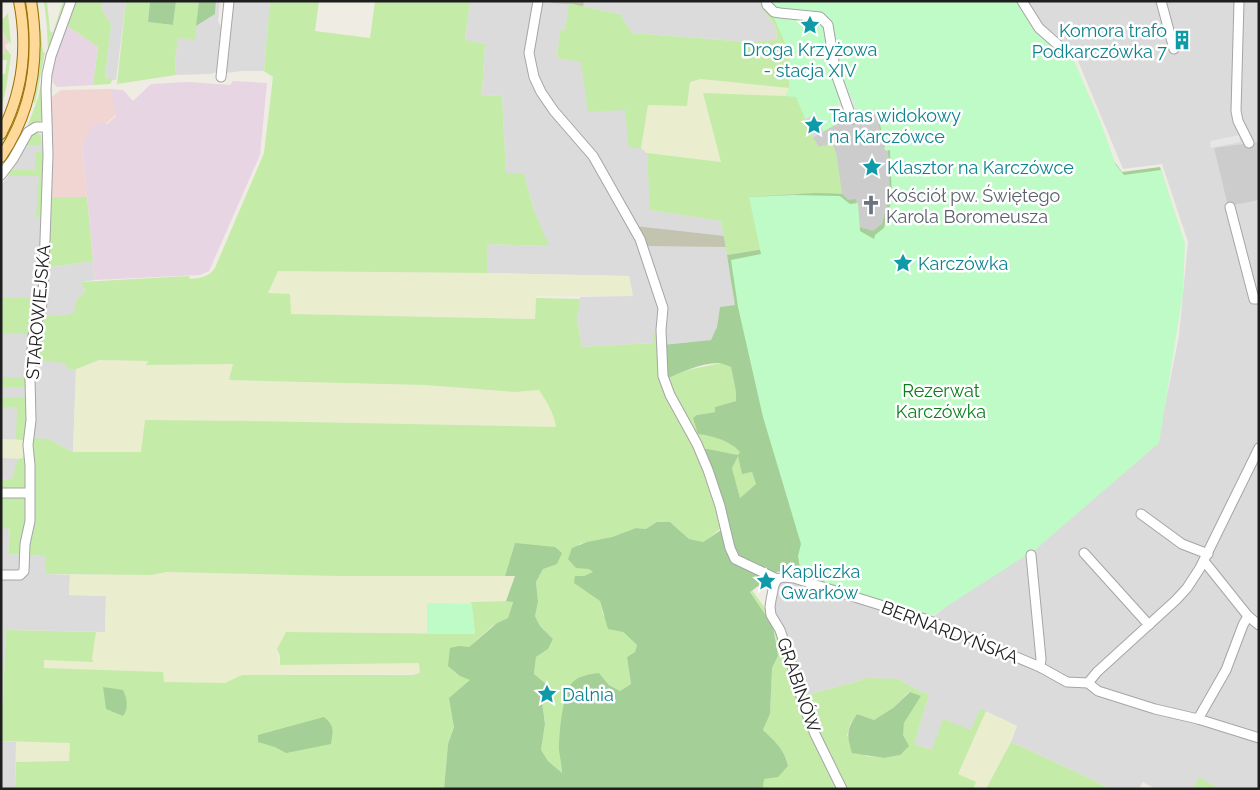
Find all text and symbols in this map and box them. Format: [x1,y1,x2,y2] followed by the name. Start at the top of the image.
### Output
[799,14,821,36] place icon: Droga Krzyżowa - stacja XIV
[1032,20,1167,62] place label: Komora trafo Podkarczówka 7
[1171,29,1193,51] building icon: Komora trafo Podkarczówka 7
[743,39,877,81] place label: Droga Krzyżowa - stacja XIV
[829,105,961,147] place label: Taras widokowy na Karczówce
[803,114,825,136] place icon: Taras widokowy na Karczówce
[861,156,883,178] place icon: Klasztor na Karczówce
[887,157,1074,178] place label: Klasztor na Karczówce
[886,184,1061,227] place label: Kościół pw. Świętego Karola Boromeusza
[860,194,882,216] church icon: Kościół pw. Świętego Karola Boromeusza
[22,244,54,380] street label: STAROWIEJSKA
[892,252,914,274] place icon: Karczówka
[918,253,1008,274] place label: Karczówka
[896,380,986,422] park label: Rezerwat Karczówka
[781,561,860,603] place label: Kapliczka Gwarków
[755,570,777,592] place icon: Kapliczka Gwarków
[879,595,1022,668] street label: BERNARDYŃSKA
[773,634,826,735] street label: GRABINÓW
[536,683,558,705] place icon: Dalnia
[562,684,614,705] place label: Dalnia

